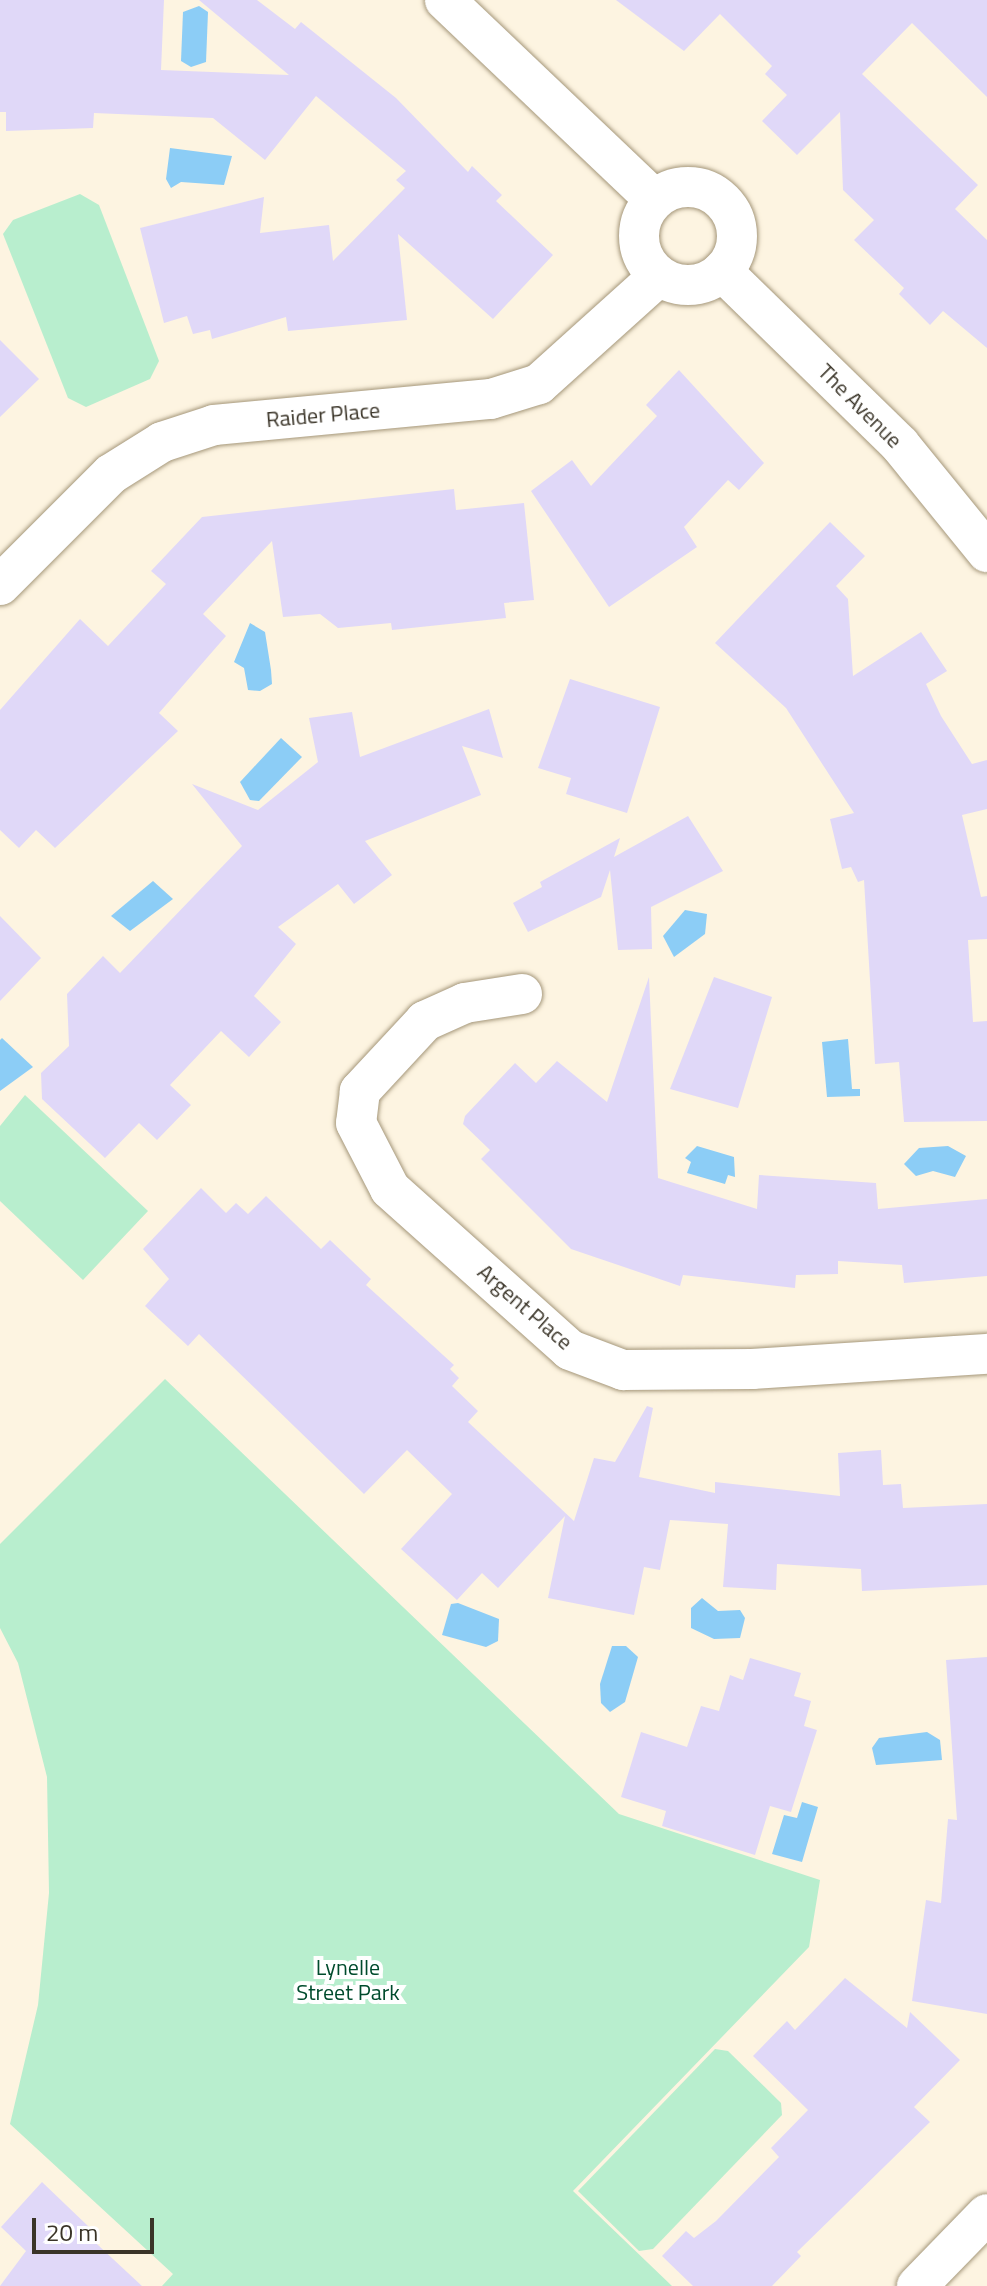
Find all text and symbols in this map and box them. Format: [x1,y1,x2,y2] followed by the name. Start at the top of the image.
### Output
[812,358,908,454] street label: The Avenue
[265,397,381,433] street label: Raider Place
[472,1259,578,1355] street label: Argent Place
[296,1954,400,2006] park label: Lynelle Street Park
[36,2202,158,2252] scale bar
[46,2214,98,2250] text: 20 m

